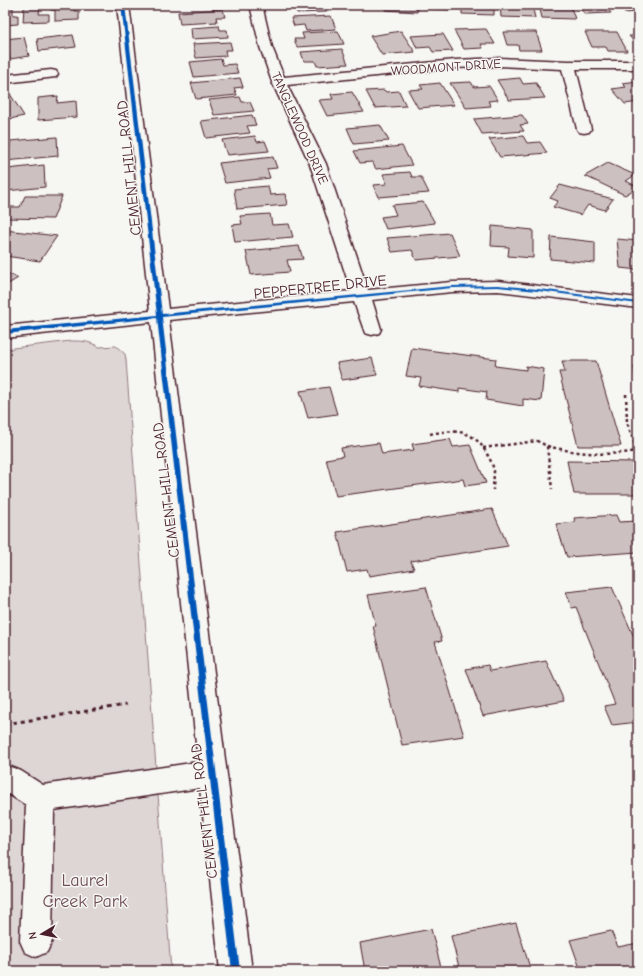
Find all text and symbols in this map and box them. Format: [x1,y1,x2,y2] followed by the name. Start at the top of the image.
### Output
[390,56,502,78] street label: WOODMONT DRIVE
[268,70,332,187] street label: TANGLEWOOD DRIVE
[113,99,145,237] street label: CEMENT HILL ROAD
[253,271,387,303] street label: PEPPERTREE DRIVE
[149,421,183,559] street label: CEMENT HILL ROAD
[187,742,221,880] street label: CEMENT HILL ROAD
[42,870,128,912] park label: Laurel Creek Park
[22,914,62,954] north arrow
[26,931,40,940] text: N

